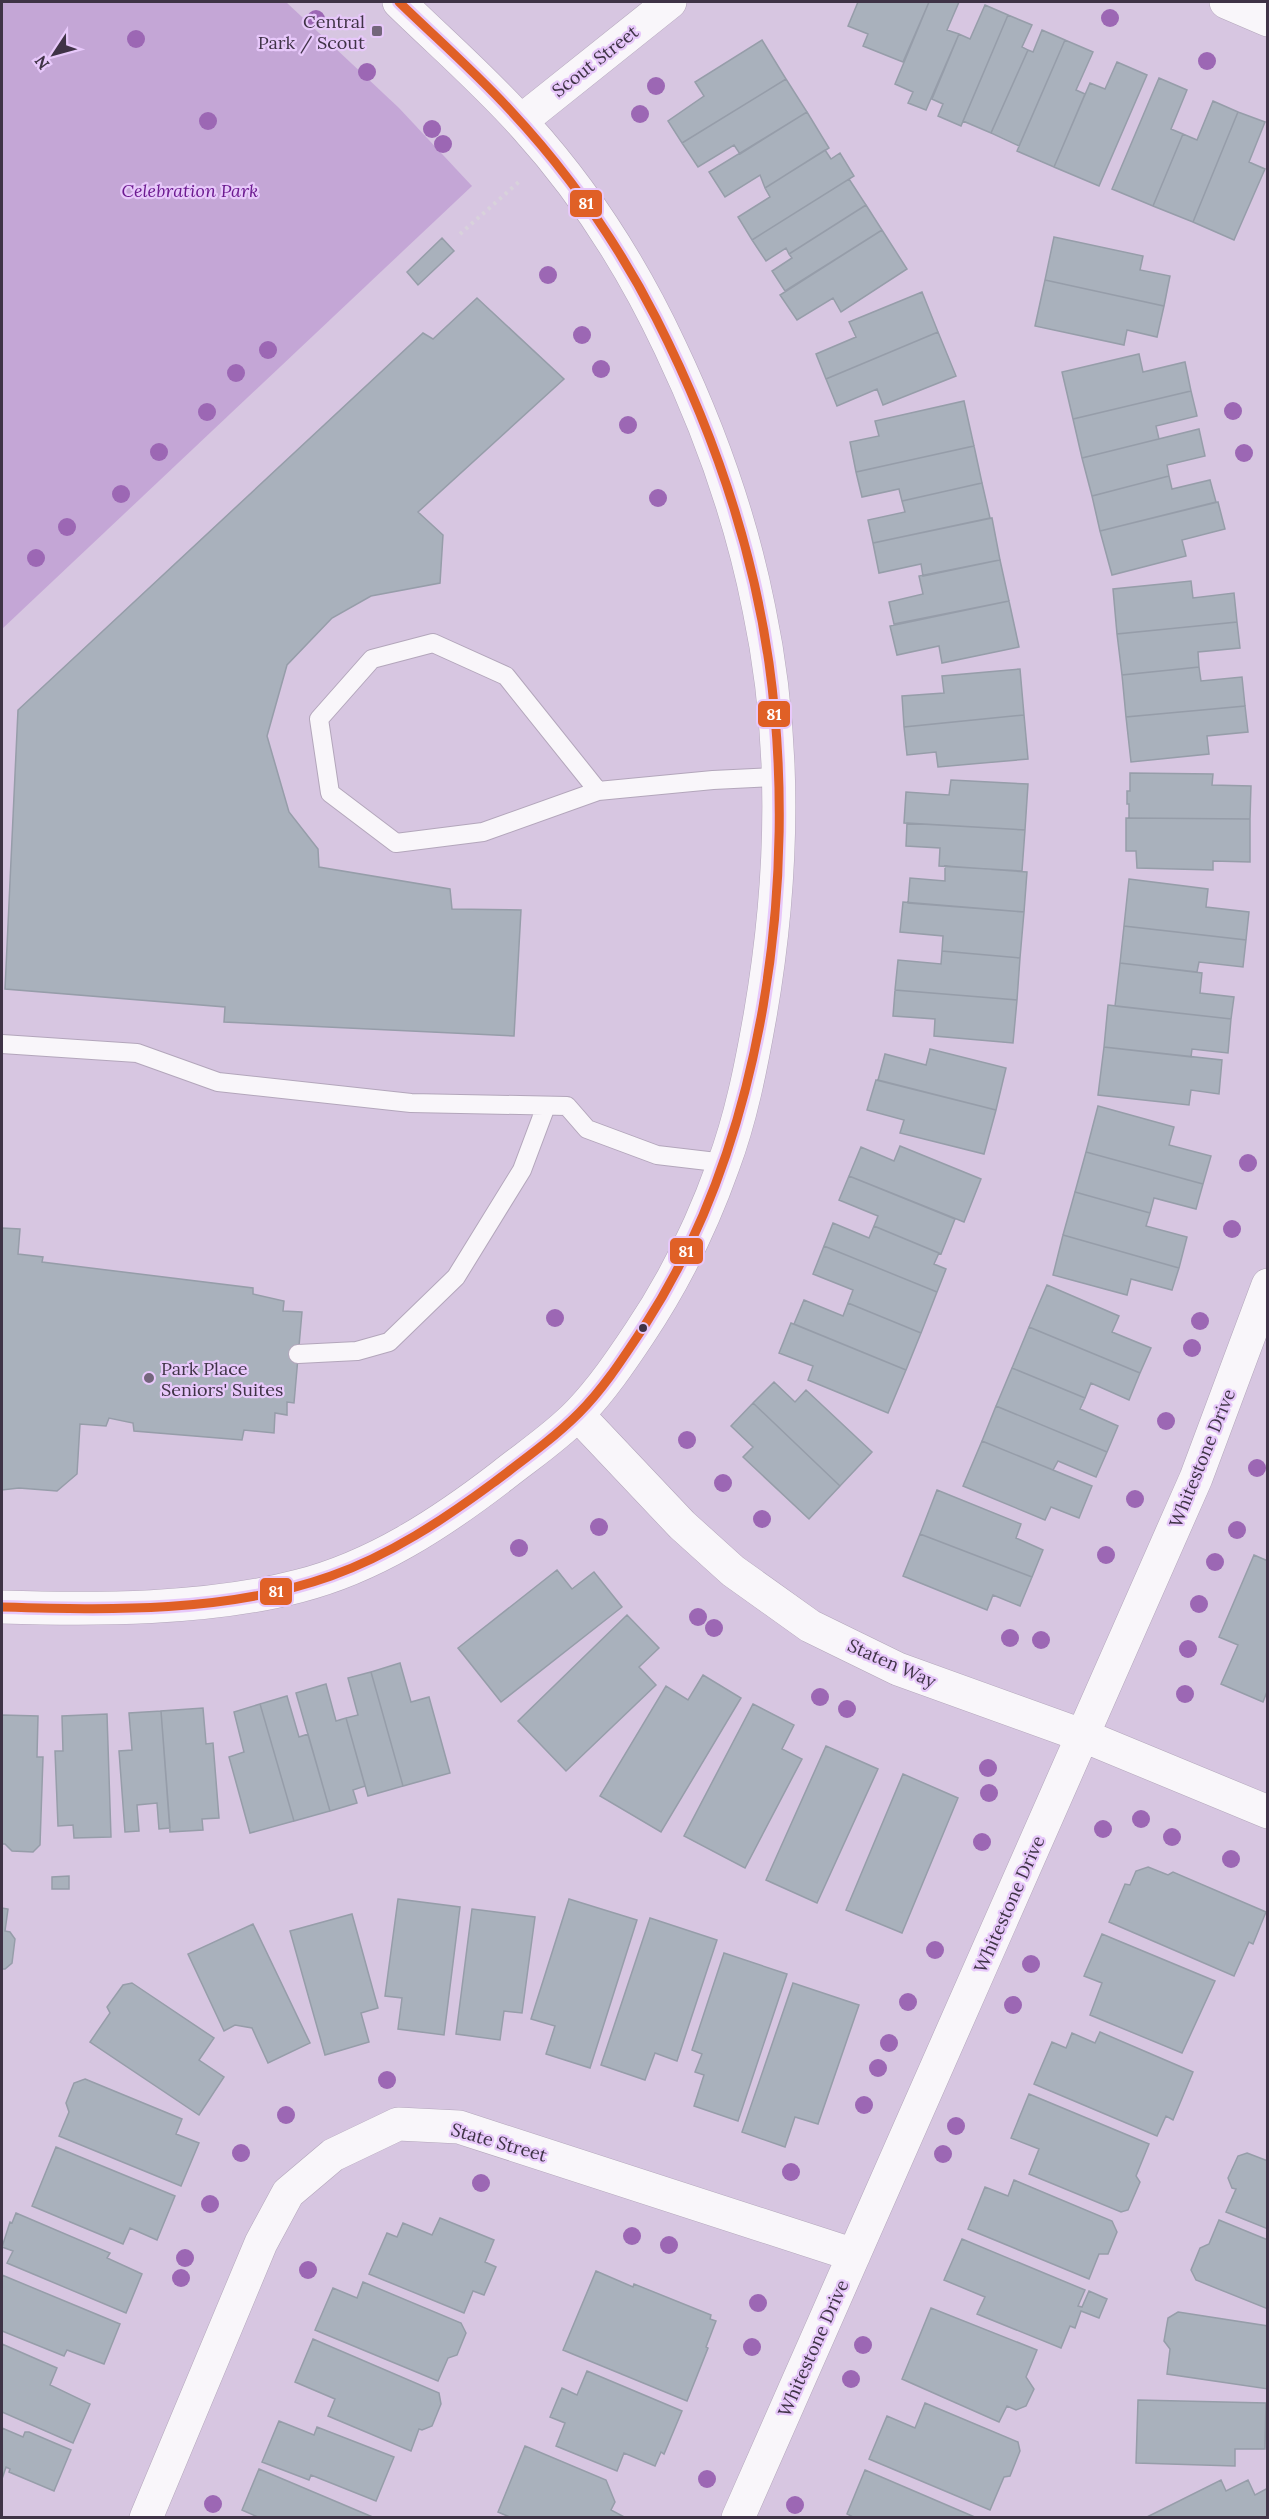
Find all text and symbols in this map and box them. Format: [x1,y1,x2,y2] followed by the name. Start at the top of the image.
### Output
[258,10,365,54] place label: Central Park / Scout
[547,20,643,102] street label: Scout Street
[24,24,84,84] north arrow
[370,24,384,38] marker: Central Park / Scout
[30,52,54,74] text: N
[122,179,258,202] park label: Celebration Park
[569,189,603,218] line badge: 81
[578,193,594,213] text: 81
[757,700,791,728] line badge: 81
[766,704,782,724] text: 81
[669,1237,704,1265] line badge: 81
[678,1241,694,1261] text: 81
[637,1322,649,1334] unlabelled marker
[161,1357,283,1401] place label: Park Place Seniors' Suites
[142,1371,156,1385] marker: Park Place Seniors' Suites
[1164,1385,1240,1531] street label: Whitestone Drive
[259,1577,293,1606] line badge: 81
[268,1581,284,1601] text: 81
[844,1633,940,1693] street label: Staten Way
[969,1832,1050,1976] street label: Whitestone Drive
[448,2117,550,2167] street label: State Street
[773,2276,854,2420] street label: Whitestone Drive

